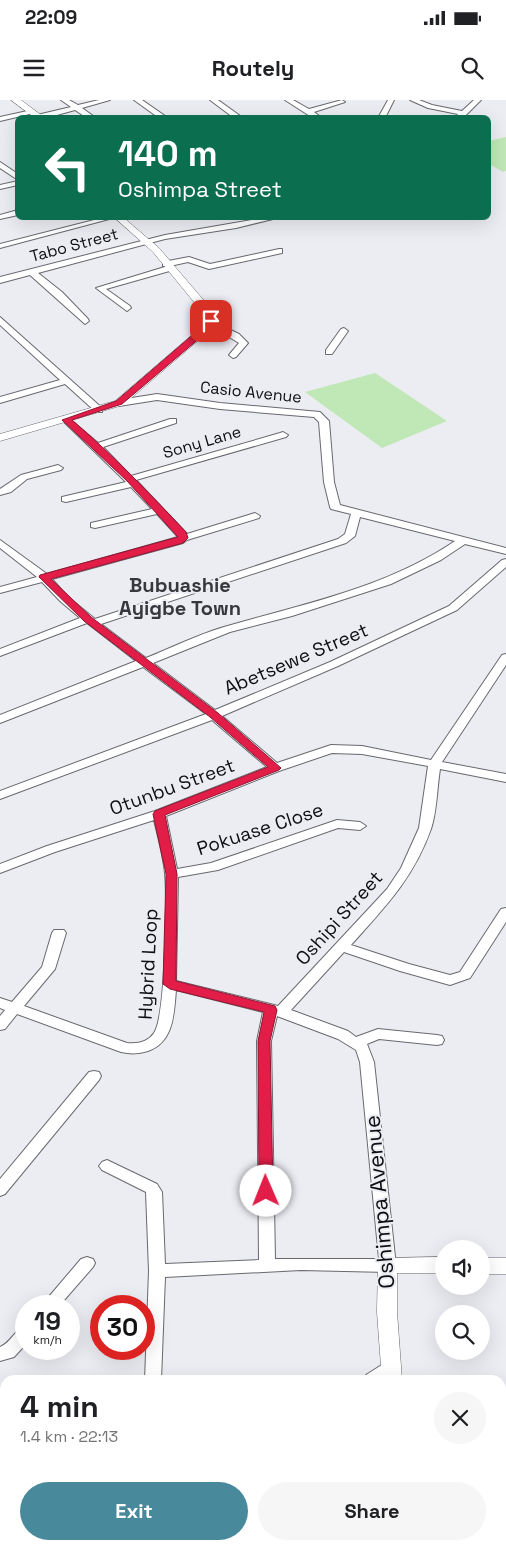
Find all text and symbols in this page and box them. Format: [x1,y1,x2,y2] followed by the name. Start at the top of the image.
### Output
[25,5,77,30] text: 22:09
[20,54,48,82] icon: menu
[212,54,294,82] text: Routely
[458,54,486,82] icon: search
[118,132,218,176] text: 140 m
[35,135,100,200] icon: left
[118,175,282,203] text: Oshimpa Street
[28,223,120,267] street label: Tabo Street
[190,300,232,342] pin
[197,307,225,335] icon: arrive
[199,376,303,408] street label: Casio Avenue
[160,421,244,463] street label: Sony Lane
[119,572,241,621] district label: Bubuashie Ayigbe Town
[220,617,372,701] street label: Abetsewe Street
[106,753,238,821] street label: Otunbu Street
[194,797,326,861] street label: Pokuase Close
[290,865,388,971] street label: Oshipi Street
[133,908,163,1020] street label: Hybrid Loop
[357,1114,401,1290] street label: Oshimpa Avenue
[239,1164,291,1216] position arrow
[435,1240,490,1360] map controls
[435,1240,490,1295] button: sound
[90,1295,155,1360] speed limit sign: 30
[34,1305,61,1337] text: 19
[435,1305,490,1360] button: search
[33,1332,62,1348] text: km/h
[20,1387,99,1426] text: 4 min
[434,1392,486,1444] button: close
[20,1426,118,1447] text: 1.4 km · 22:13
[20,1482,248,1540] button: Exit
[258,1482,486,1540] button: Share

